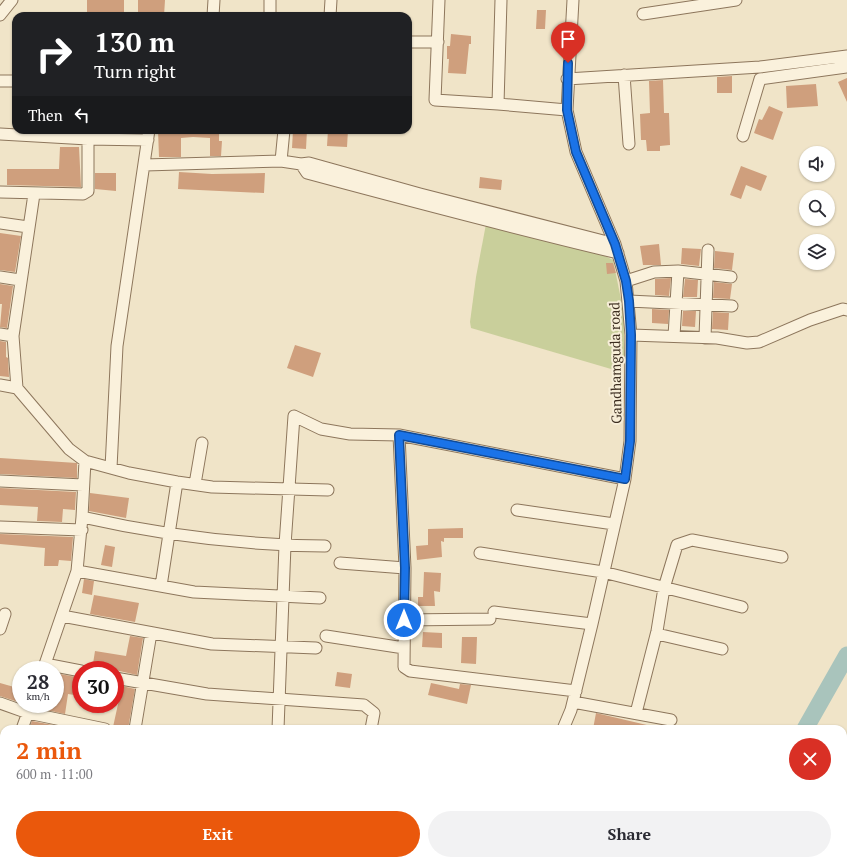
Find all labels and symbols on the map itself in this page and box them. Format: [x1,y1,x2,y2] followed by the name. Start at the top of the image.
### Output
[551,22,585,63] pin
[604,302,626,424] street label: Gandhamguda road
[383,599,425,641] position arrow
[72,661,124,713] speed limit sign: 30

